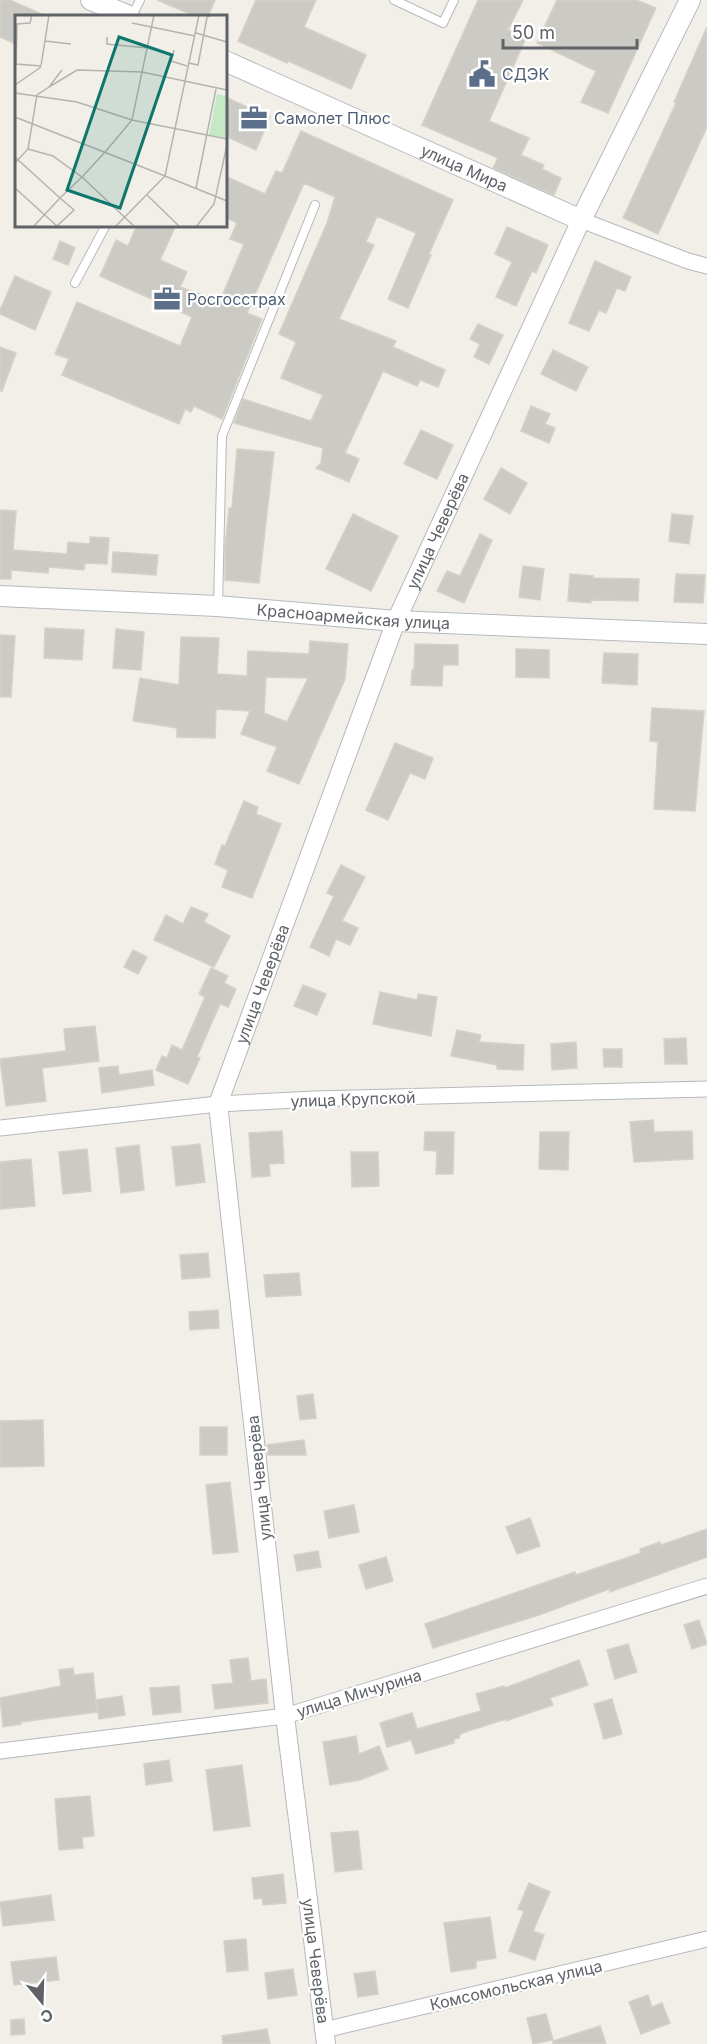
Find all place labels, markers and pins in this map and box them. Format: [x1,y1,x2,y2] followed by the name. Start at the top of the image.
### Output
[467,59,497,89] public building icon: СДЭК
[502,64,549,84] place label: СДЭК
[239,103,269,133] office icon: Самолет Плюс
[274,108,391,128] place label: Самолет Плюс
[152,284,182,314] office icon: Росгосстрах
[187,289,286,309] place label: Росгосстрах

